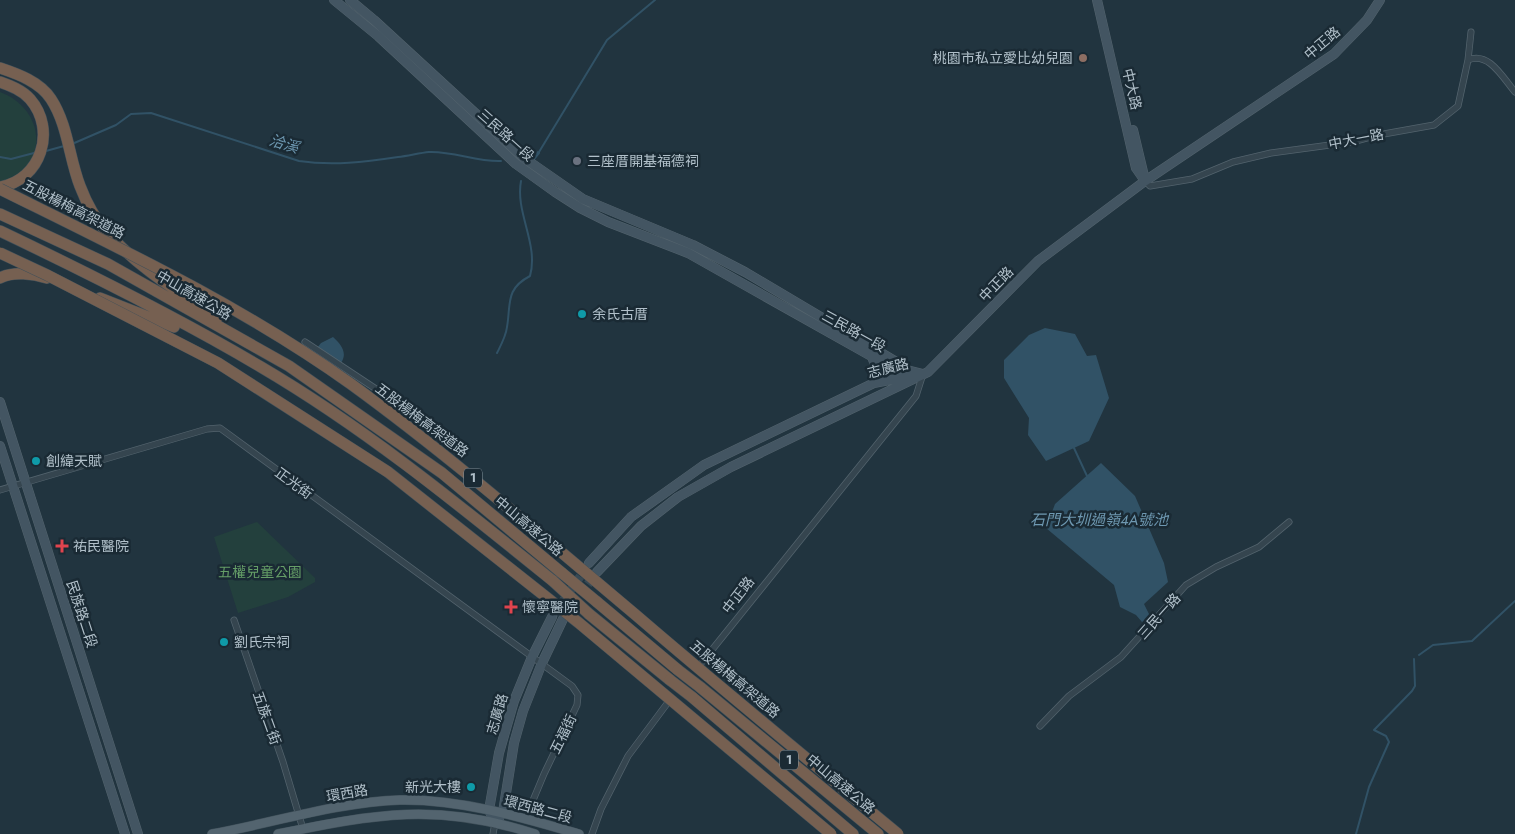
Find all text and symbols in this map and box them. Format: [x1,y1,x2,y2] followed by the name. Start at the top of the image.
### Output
[1299,22,1345,64] street label: 中正路
[933,48,1073,68] place label: 桃園市私立愛比幼兒園
[1077,52,1089,64] marker: 桃園市私立愛比幼兒園
[1118,66,1146,112] street label: 中大路
[473,104,539,166] street label: 三民路一段
[1327,124,1385,154] street label: 中大一路
[266,129,303,159] water label: 洽溪
[587,151,699,171] place label: 三座厝開基福德祠
[571,155,583,167] marker: 三座厝開基福德祠
[20,175,128,243] street label: 五股楊梅高架道路
[974,262,1018,306] street label: 中正路
[153,265,235,325] street label: 中山高速公路
[592,304,648,324] place label: 余氏古厝
[819,305,889,357] street label: 三民路一段
[576,308,588,320] marker: 余氏古厝
[865,353,911,383] street label: 志廣路
[371,378,473,462] street label: 五股楊梅高架道路
[46,451,102,471] place label: 創緯天賦
[30,455,42,467] marker: 創緯天賦
[271,463,317,503] street label: 正光街
[464,468,482,488] road number: 1
[490,491,568,561] street label: 中山高速公路
[1030,509,1170,531] water label: 石門大圳過嶺4A號池
[73,536,129,556] place label: 祐民醫院
[55,539,69,553] marker: 祐民醫院
[218,562,302,582] park label: 五權兒童公園
[717,572,759,618] street label: 中正路
[62,578,102,650] street label: 民族路二段
[1133,589,1185,643] street label: 三民一路
[522,597,578,617] place label: 懷寧醫院
[504,600,518,614] marker: 懷寧醫院
[234,632,290,652] place label: 劉氏宗祠
[686,635,784,723] street label: 五股楊梅高架道路
[218,636,230,648] marker: 劉氏宗祠
[248,688,286,748] street label: 五族二街
[481,691,513,737] street label: 志廣路
[545,711,581,757] street label: 五福街
[802,749,880,819] street label: 中山高速公路
[780,750,798,770] road number: 1
[405,777,461,797] place label: 新光大樓
[325,780,369,806] street label: 環西路
[465,781,477,793] marker: 新光大樓
[502,790,574,828] street label: 環西路二段

